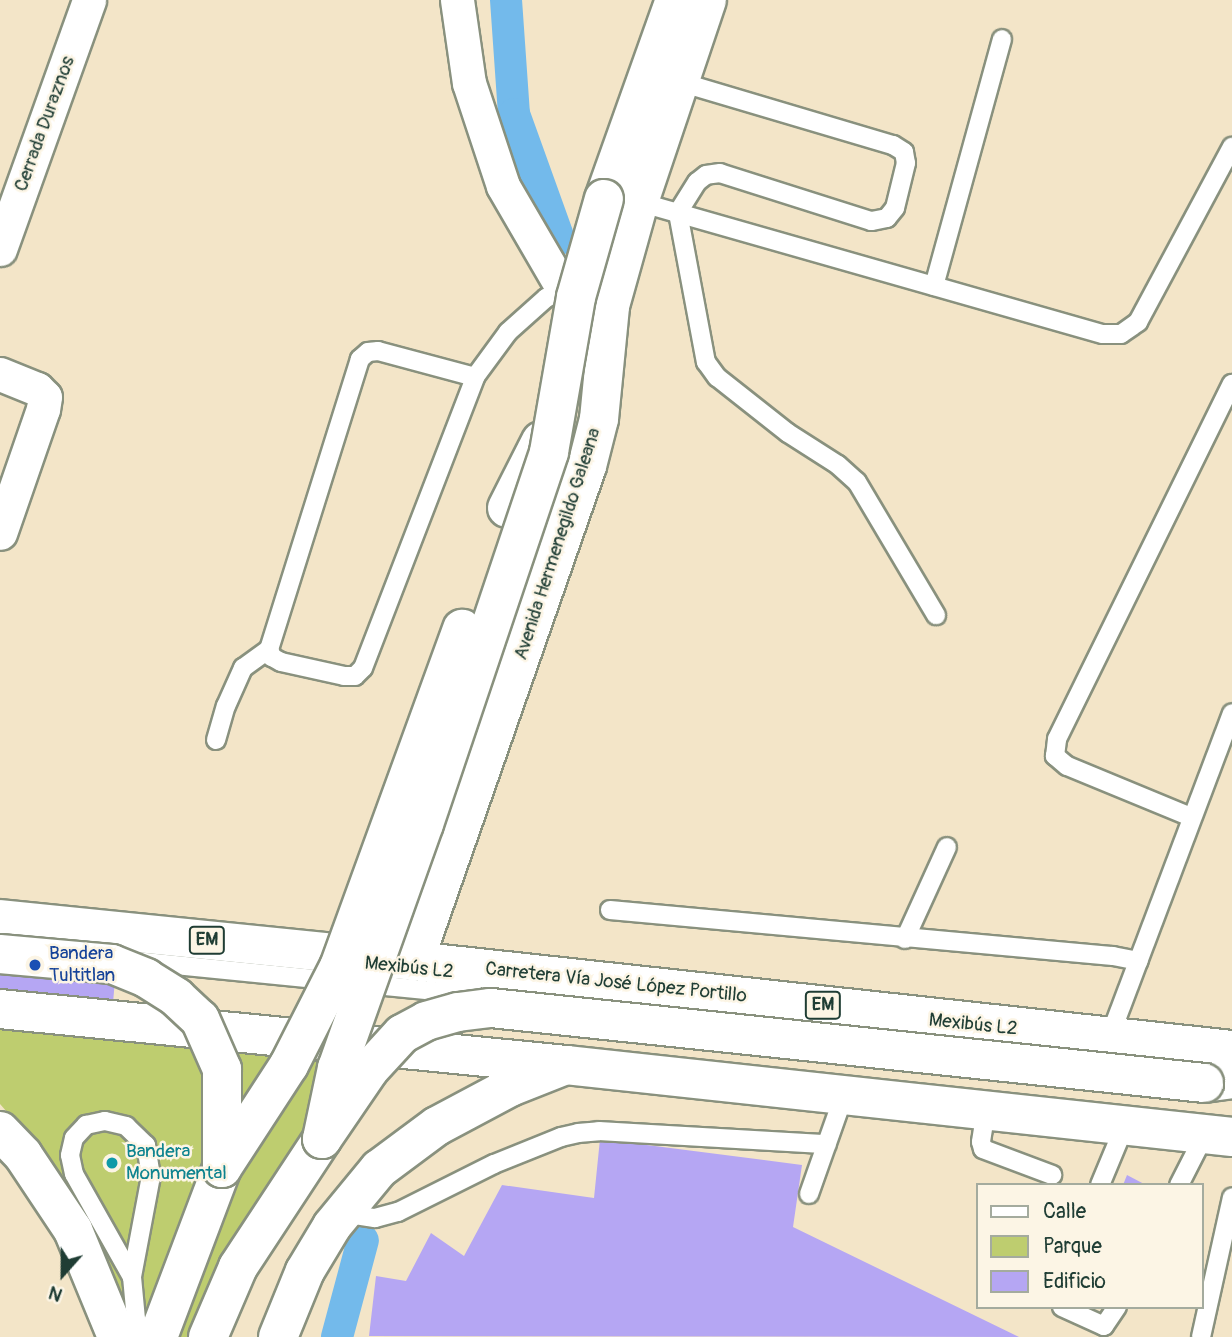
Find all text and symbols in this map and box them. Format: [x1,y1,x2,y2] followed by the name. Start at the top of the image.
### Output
[10,53,80,195] street label: Cerrada Duraznos
[510,425,606,663] street label: Avenida Hermenegildo Galeana
[188,925,226,954] road number: EM
[49,943,115,987] place label: Bandera Tultitlan
[364,952,454,984] street label: Mexibús L2
[27,957,43,973] marker: Bandera Tultitlan
[484,958,748,1008] street label: Carretera Vía José López Portillo
[804,990,842,1020] road number: EM
[928,1009,1018,1041] street label: Mexibús L2
[126,1141,227,1185] place label: Bandera Monumental
[104,1155,120,1171] marker: Bandera Monumental
[976,1183,1204,1309] legend
[1043,1198,1086,1225] text: Calle
[1043,1233,1102,1260] text: Parque
[28,1239,98,1309] north arrow
[1043,1268,1106,1295] text: Edificio
[45,1280,66,1307] text: N

